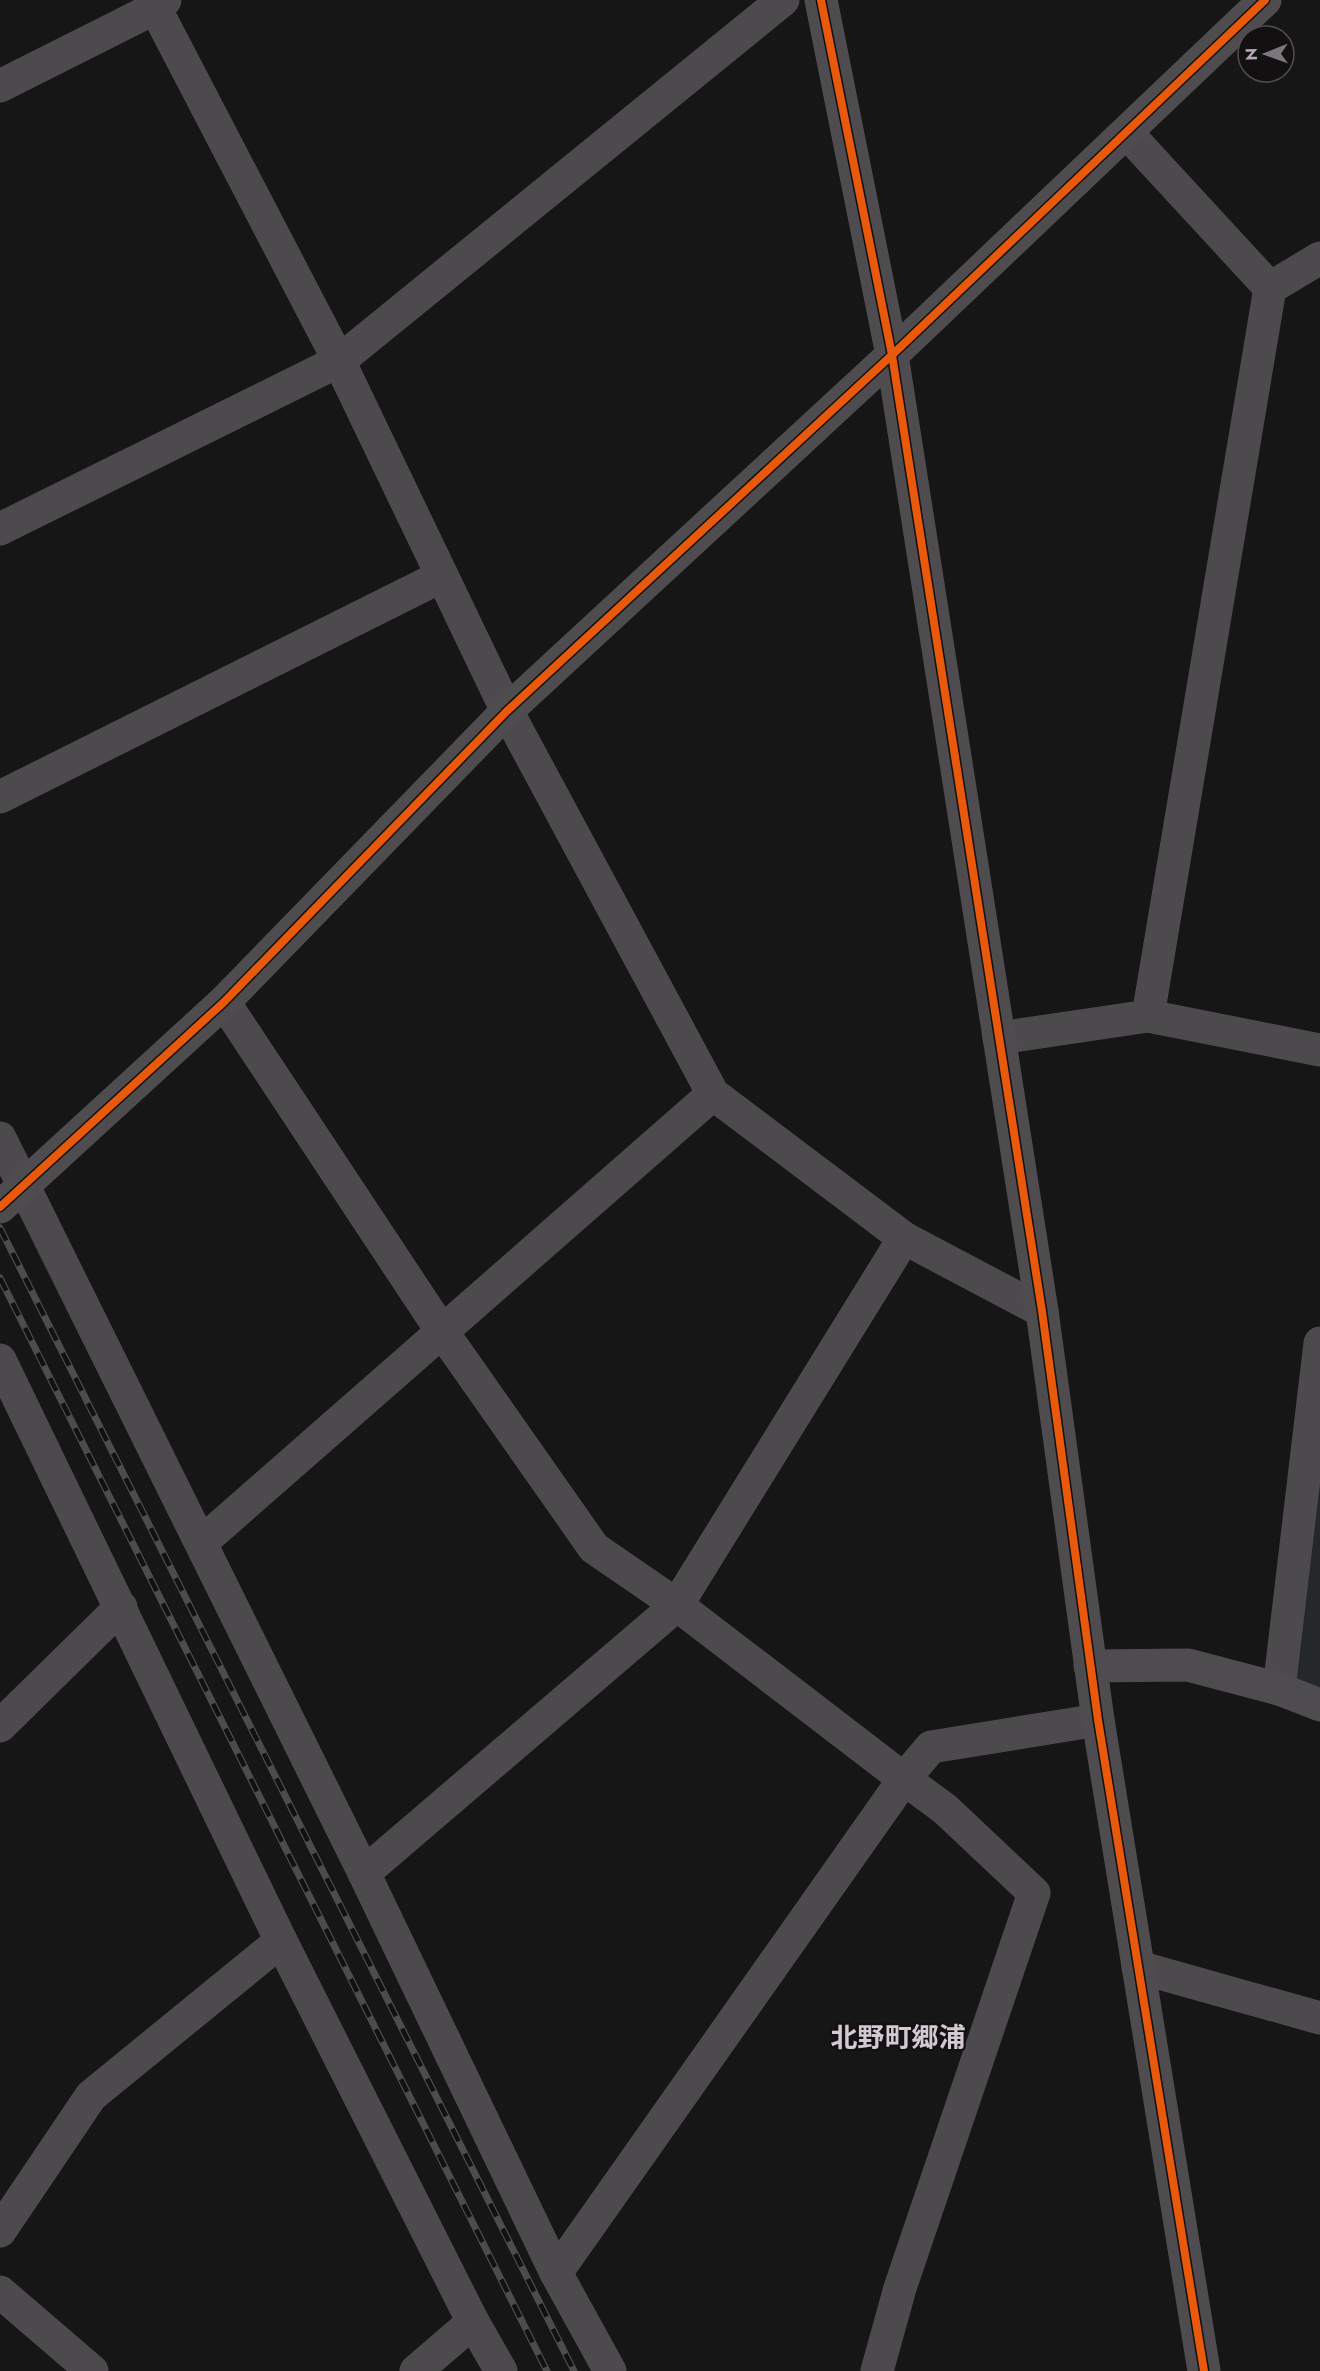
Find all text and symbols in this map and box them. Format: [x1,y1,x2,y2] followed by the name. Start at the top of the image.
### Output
[1236,24,1296,84] north arrow
[1240,48,1263,61] text: N
[831,2018,966,2057] district label: 北野町郷浦

